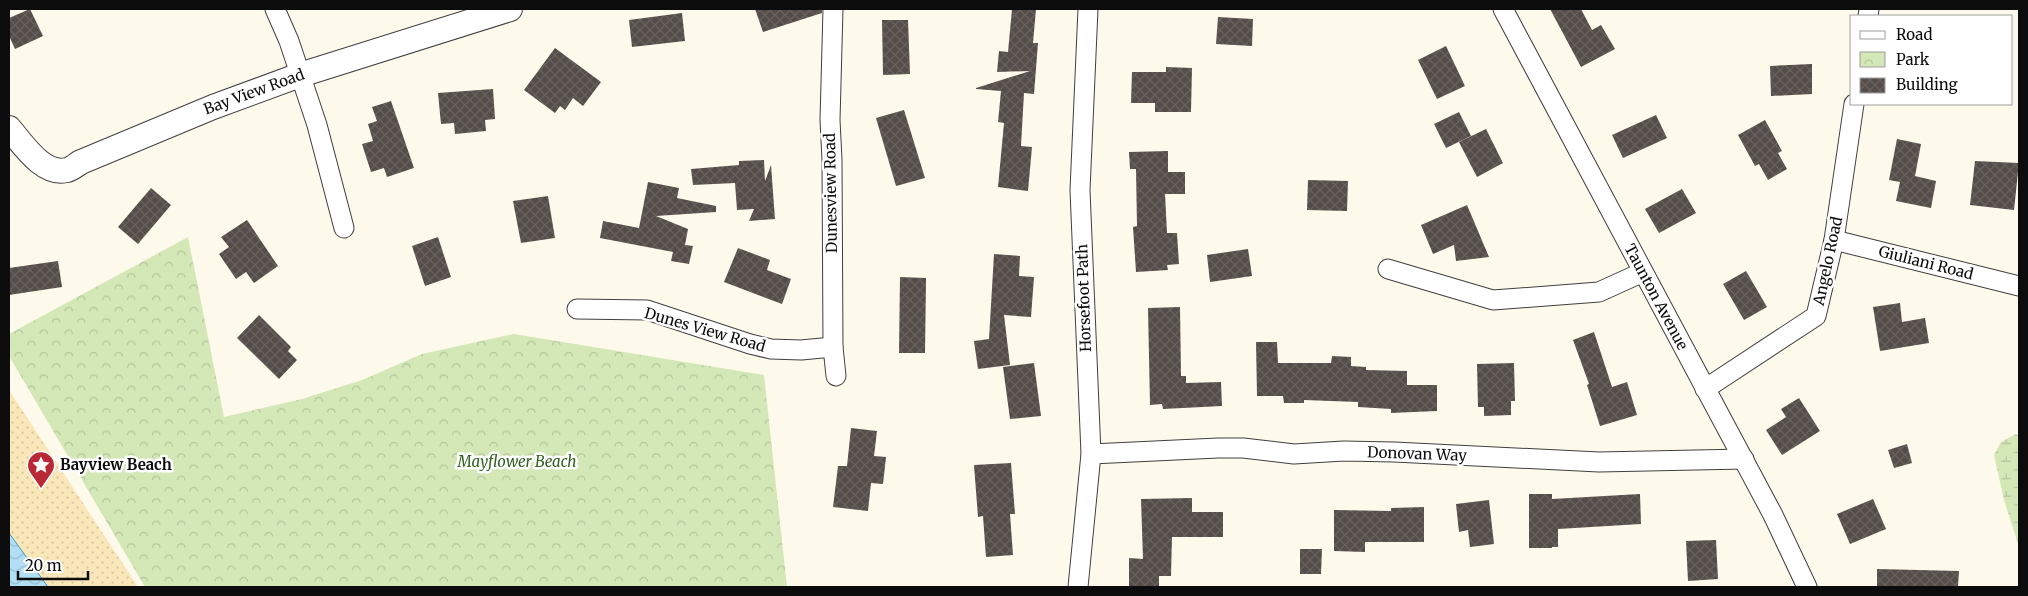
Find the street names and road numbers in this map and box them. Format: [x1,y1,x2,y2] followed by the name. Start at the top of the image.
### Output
[201,65,307,119] street label: Bay View Road
[820,133,841,253] street label: Dunesview Road
[1809,215,1846,308] street label: Angelo Road
[1620,240,1692,353] street label: Taunton Avenue
[1877,242,1976,283] street label: Giuliani Road
[1072,244,1095,352] street label: Horsefoot Path
[642,303,768,356] street label: Dunes View Road
[1367,442,1467,465] street label: Donovan Way

